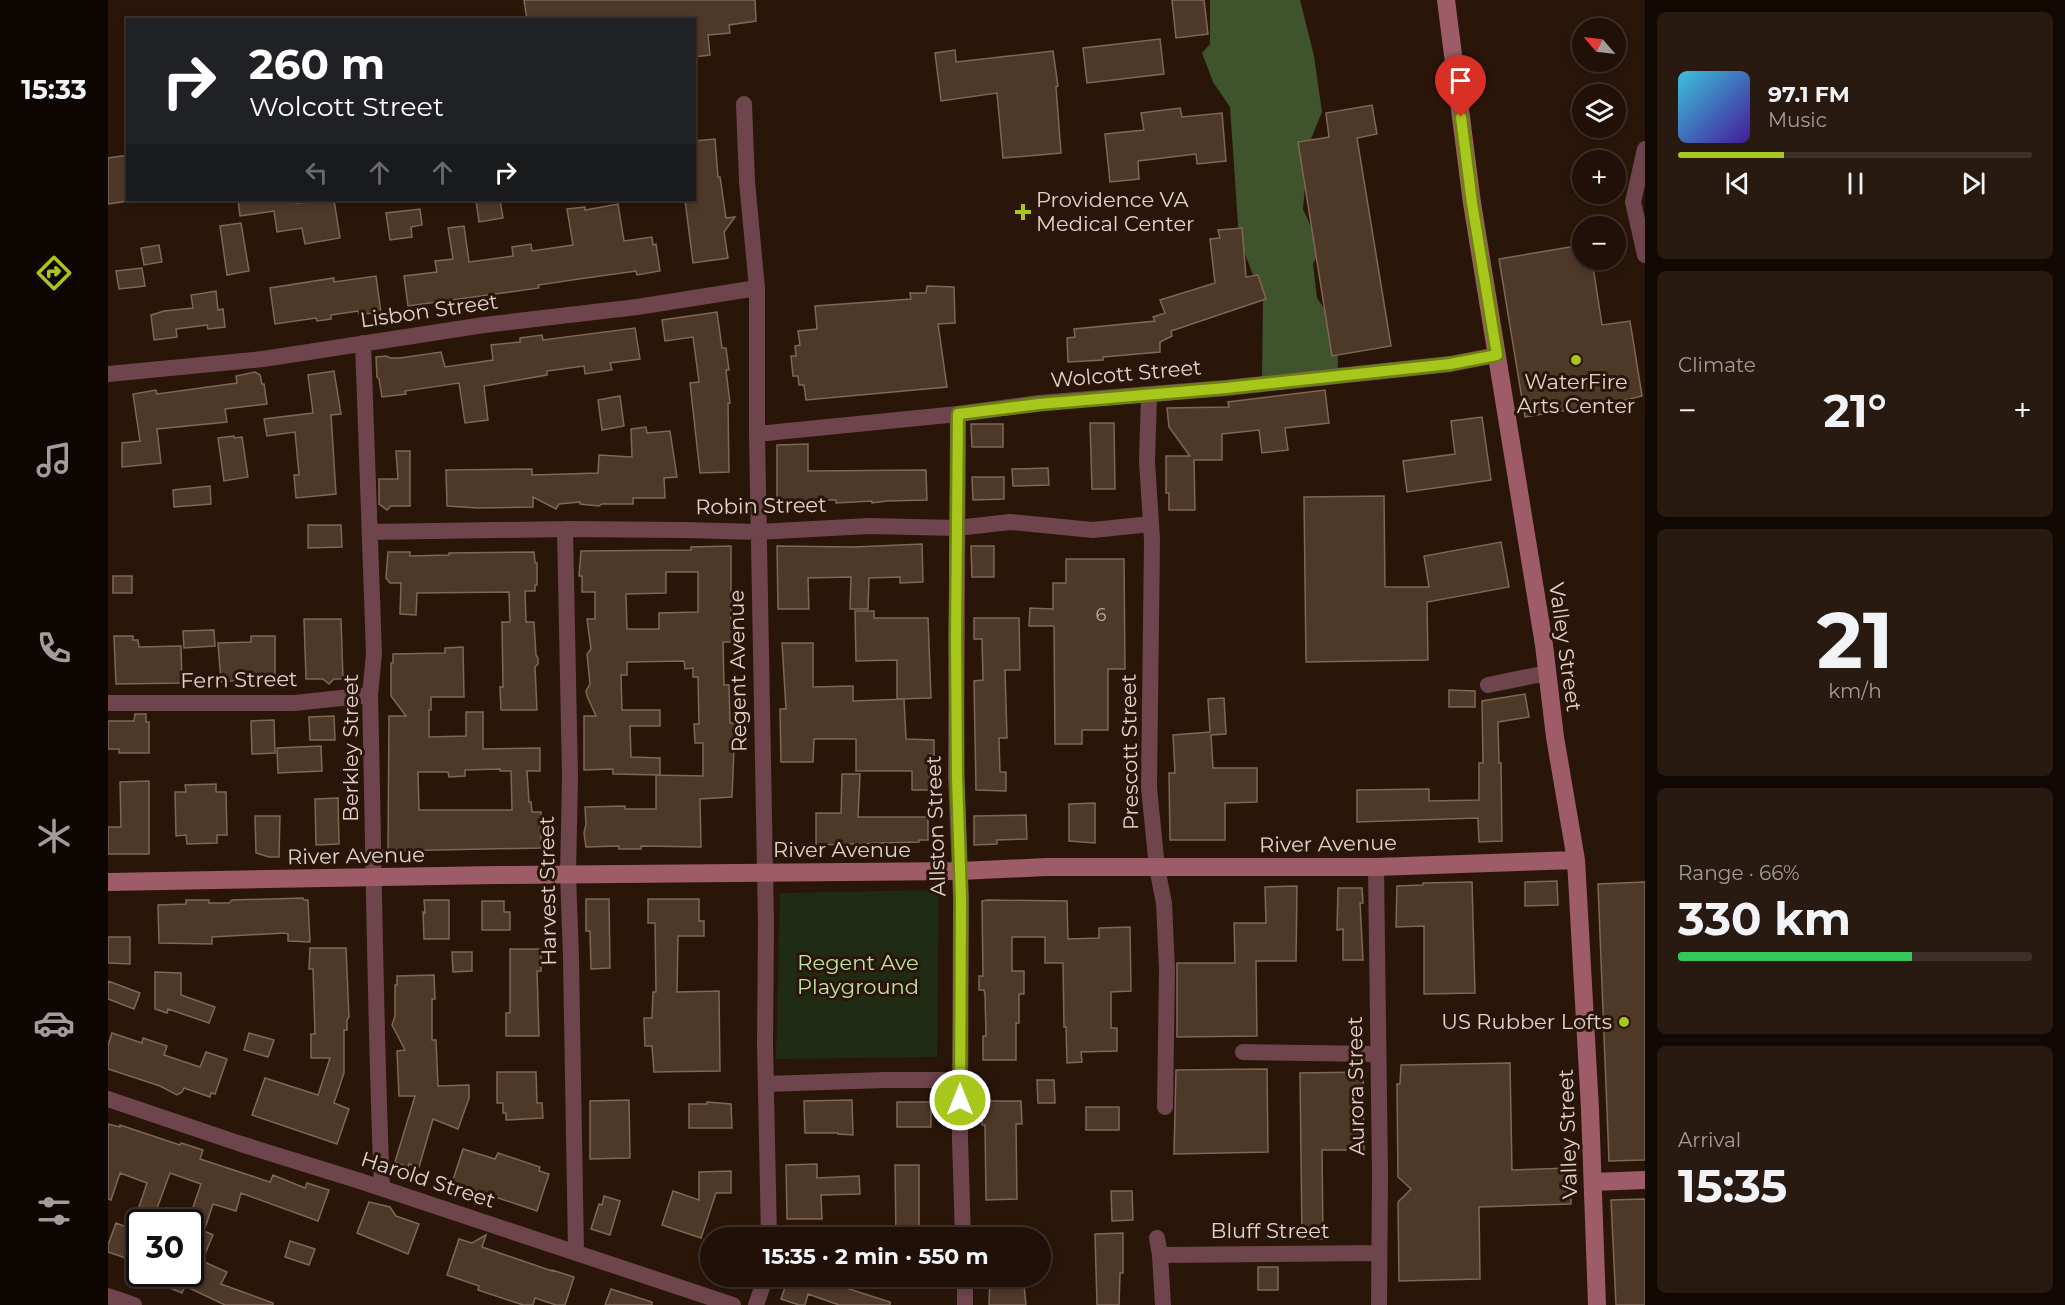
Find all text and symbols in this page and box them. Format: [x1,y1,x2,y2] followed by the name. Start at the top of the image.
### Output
[1572,18,1626,72] north arrow
[1572,18,1626,270] map controls
[249,38,385,90] text: 260 m
[150,42,228,120] icon: right
[1435,55,1486,117] pin
[1444,64,1477,97] icon: arrive
[21,73,87,106] text: 15:33
[1768,81,1850,108] text: 97.1 FM
[1572,84,1626,138] button: layers
[249,90,444,123] text: Wolcott Street
[1768,108,1827,132] text: Music
[1572,150,1626,204] button: +
[300,156,333,189] icon: left
[363,156,396,189] icon: ahead
[426,156,459,189] icon: ahead
[489,156,522,189] icon: right
[1721,167,1754,200] icon: previous
[1839,167,1872,200] icon: pause
[1957,167,1990,200] icon: next
[1036,187,1195,236] place label: Providence VA Medical Center
[1014,203,1032,221] marker: Providence VA Medical Center
[1572,216,1626,270] button: −
[33,252,75,294] icon: directions
[358,288,499,333] street label: Lisbon Street
[1569,353,1583,367] marker: WaterFire Arts Center
[1678,353,1756,377] text: Climate
[1049,354,1203,393] street label: Wolcott Street
[1517,369,1635,418] place label: WaterFire Arts Center
[1823,383,1887,438] text: 21°
[1678,390,1697,430] text: −
[2013,390,2032,430] text: +
[33,439,75,481] icon: music
[695,492,827,519] street label: Robin Street
[1544,581,1587,713] street label: Valley Street
[724,590,751,752] street label: Regent Avenue
[1817,592,1893,688] text: 21
[1096,604,1107,626] house number: 6
[33,627,75,669] icon: phone
[180,666,298,693] street label: Fern Street
[338,674,363,822] street label: Berkley Street
[1116,674,1143,830] street label: Prescott Street
[1828,679,1882,703] text: km/h
[921,755,950,897] street label: Allston Street
[33,815,75,857] icon: climate
[534,816,561,966] street label: Harvest Street
[1259,830,1397,857] street label: River Avenue
[773,837,911,862] street label: River Avenue
[287,842,425,869] street label: River Avenue
[1678,861,1800,885] text: Range · 66%
[1678,891,1851,946] text: 330 km
[797,950,919,999] park label: Regent Ave Playground
[33,1002,75,1044] icon: car
[1441,1009,1612,1034] place label: US Rubber Lofts
[1617,1015,1631,1029] marker: US Rubber Lofts
[1342,1016,1369,1156] street label: Aurora Street
[928,1068,992,1132] position arrow
[1553,1069,1582,1199] street label: Valley Street
[1678,1128,1741,1152] text: Arrival
[358,1146,498,1213] street label: Harold Street
[1678,1158,1787,1213] text: 15:35
[33,1190,75,1232] icon: filters
[126,1209,204,1287] speed limit sign: 30
[1211,1218,1329,1243] street label: Bluff Street
[763,1243,989,1270] text: 15:35 · 2 min · 550 m

